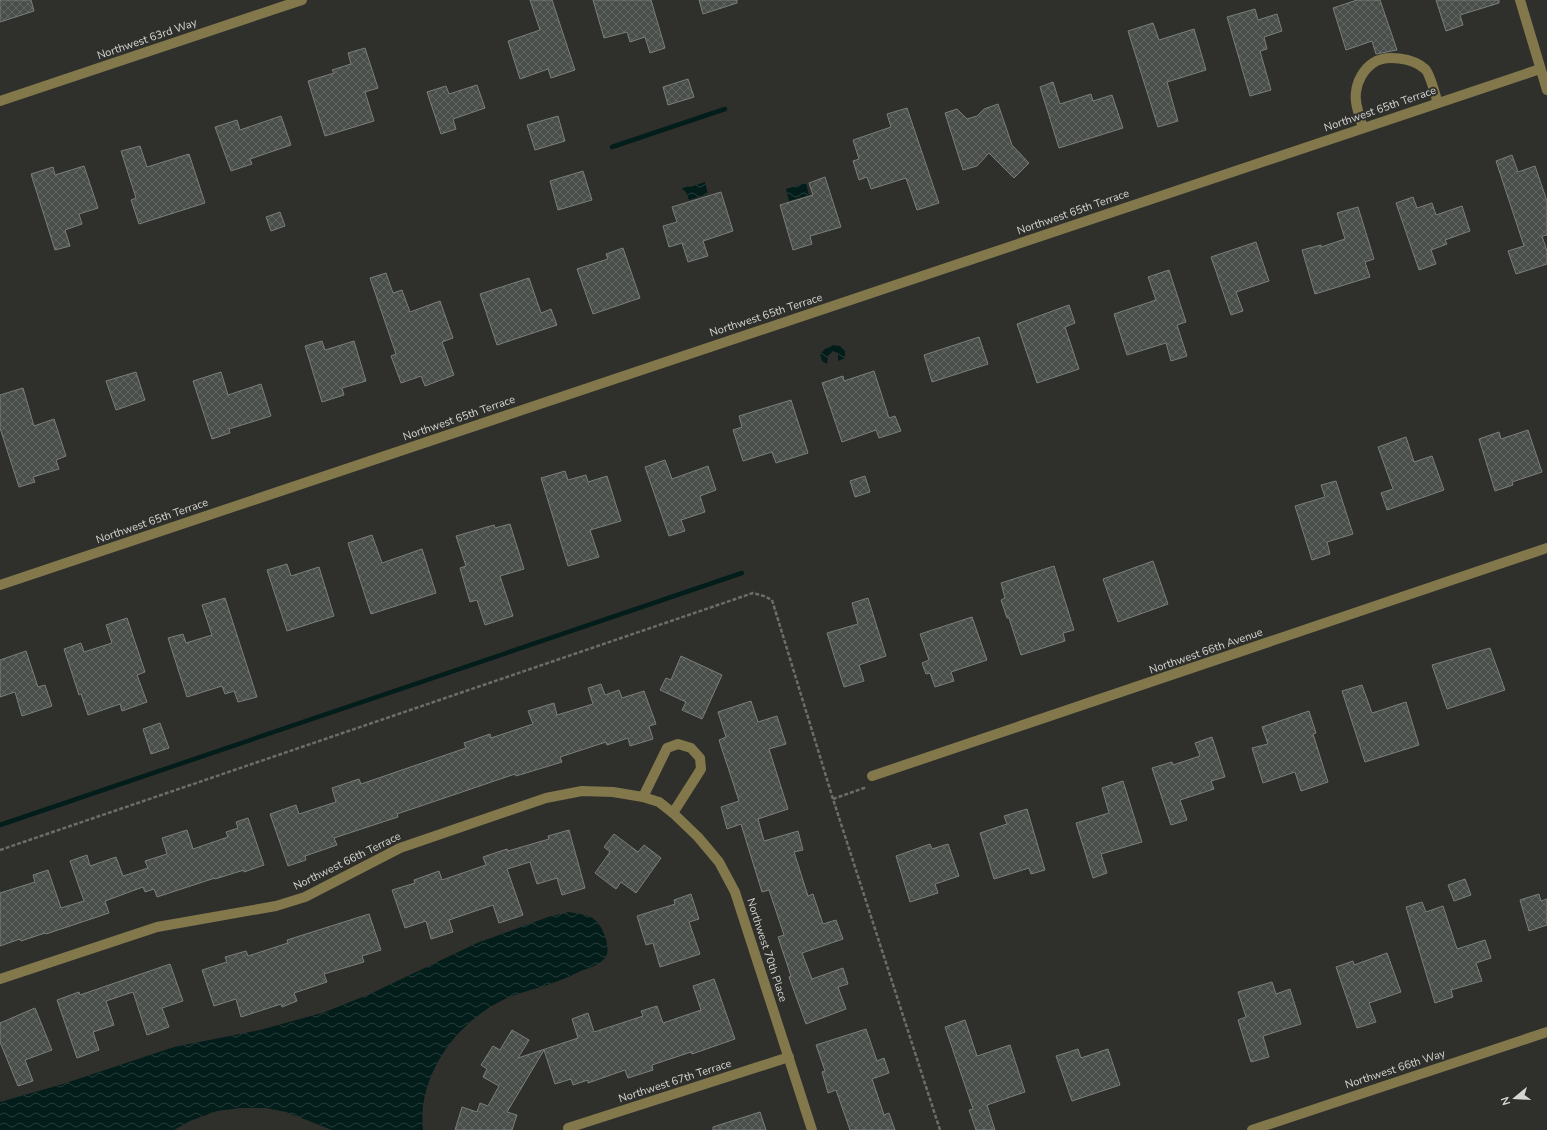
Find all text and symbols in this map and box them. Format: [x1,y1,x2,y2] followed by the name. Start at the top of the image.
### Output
[95,15,199,63] street label: Northwest 63rd Way
[1322,83,1438,135] street label: Northwest 65th Terrace
[1015,186,1131,238] street label: Northwest 65th Terrace
[708,290,824,340] street label: Northwest 65th Terrace
[401,392,517,444] street label: Northwest 65th Terrace
[94,495,210,547] street label: Northwest 65th Terrace
[1147,624,1265,677] street label: Northwest 66th Avenue
[291,828,403,894] street label: Northwest 66th Terrace
[743,896,791,1004] street label: Northwest 70th Place
[1343,1046,1447,1092] street label: Northwest 66th Way
[617,1056,733,1106] street label: Northwest 67th Terrace
[1495,1078,1535,1118] north arrow
[1498,1095,1514,1107] text: N

